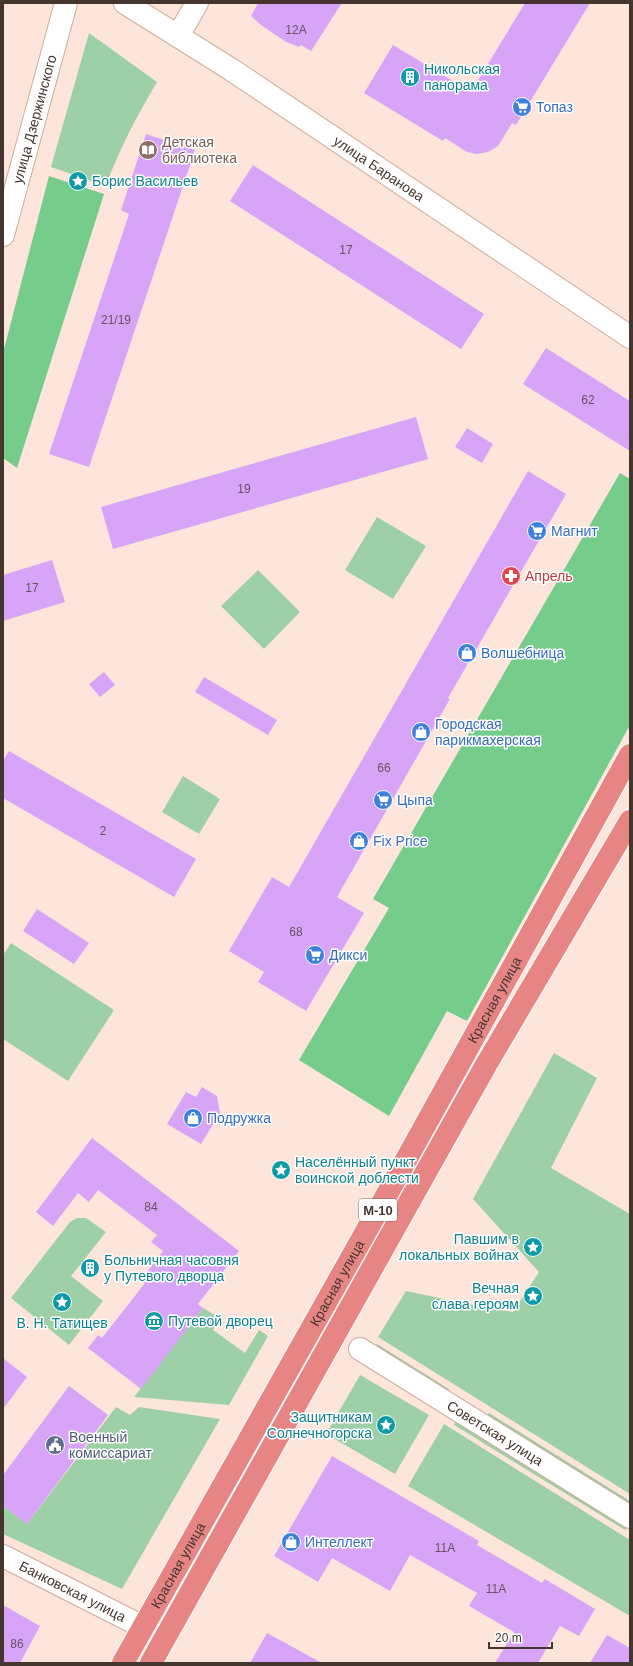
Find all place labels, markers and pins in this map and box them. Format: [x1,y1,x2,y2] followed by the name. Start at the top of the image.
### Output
[424,61,500,93] place label: Никольская панорама
[399,66,421,88] building icon: Никольская панорама
[511,96,533,118] supermarket icon: Топаз
[536,99,573,115] place label: Топаз
[162,134,237,166] place label: Детская библиотека
[137,139,159,161] library icon: Детская библиотека
[67,170,89,192] place icon: Борис Васильев
[92,173,198,189] place label: Борис Васильев
[526,520,548,542] supermarket icon: Магнит
[551,523,598,539] place label: Магнит
[500,565,522,587] pharmacy icon: Апрель
[525,568,573,584] place label: Апрель
[456,642,478,664] shop icon: Волшебница
[481,645,564,661] place label: Волшебница
[435,716,541,748] place label: Городская парикмахерская
[410,721,432,743] shop icon: Городская парикмахерская
[372,789,394,811] supermarket icon: Цыпа
[397,792,433,808] place label: Цыпа
[348,830,370,852] shop icon: Fix Price
[373,833,428,849] place label: Fix Price
[304,944,326,966] supermarket icon: Дикси
[329,947,367,963] place label: Дикси
[182,1107,204,1129] shop icon: Подружка
[207,1110,271,1126] place label: Подружка
[295,1154,419,1186] place label: Населённый пункт воинской доблести
[270,1159,292,1181] place icon: Населённый пункт воинской доблести
[399,1231,519,1263] place label: Павшим в локальных войнах
[522,1236,544,1258] place icon: Павшим в локальных войнах
[104,1252,239,1284] place label: Больничная часовня у Путевого дворца
[79,1257,101,1279] building icon: Больничная часовня у Путевого дворца
[432,1280,519,1312] place label: Вечная слава героям
[522,1285,544,1307] place icon: Вечная слава героям
[51,1291,73,1313] place icon: В. Н. Татищев
[143,1310,165,1332] museum icon: Путевой дворец
[168,1313,273,1329] place label: Путевой дворец
[16,1315,108,1331] place label: В. Н. Татищев
[267,1409,372,1441] place label: Защитникам Солнечногорска
[375,1414,397,1436] place icon: Защитникам Солнечногорска
[69,1429,152,1461] place label: Военный комиссариат
[44,1434,66,1456] public building icon: Военный комиссариат
[280,1531,302,1553] shop icon: Интеллект
[305,1534,374,1550] place label: Интеллект

